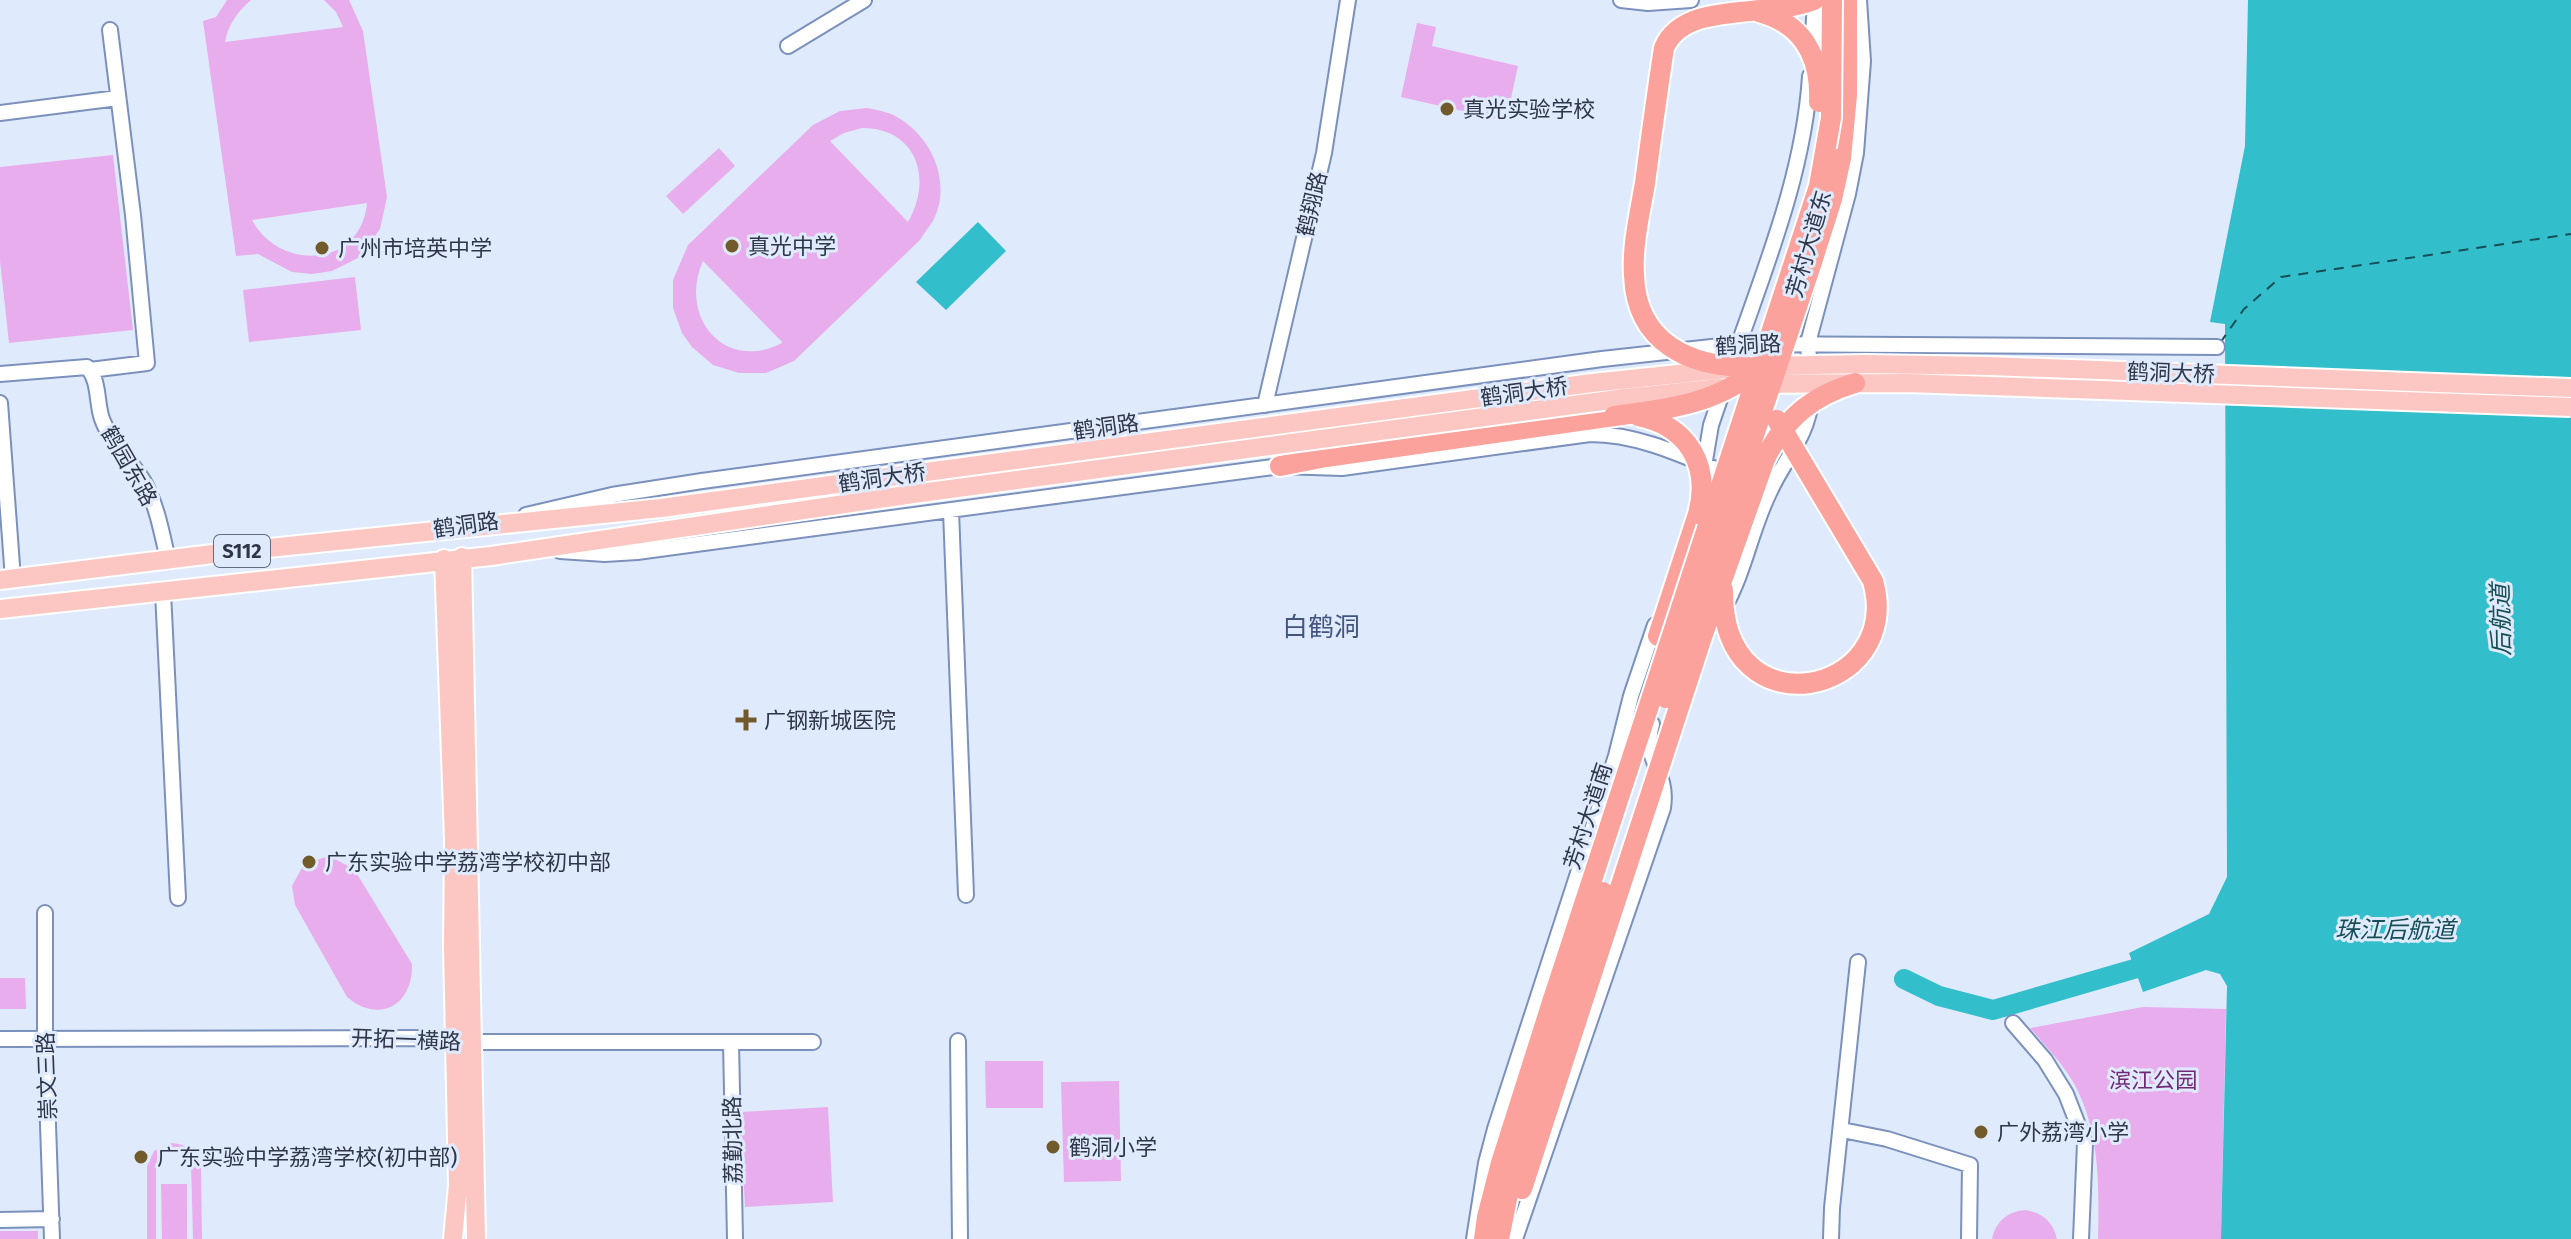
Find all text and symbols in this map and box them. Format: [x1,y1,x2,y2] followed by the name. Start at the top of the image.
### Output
[1463,96,1595,123] place label: 真光实验学校
[1438,100,1456,118] marker: 真光实验学校
[1291,169,1333,239] street label: 鹤翔路
[1781,187,1837,301] street label: 芳村大道东
[748,233,836,260] place label: 真光中学
[338,235,492,262] place label: 广州市培英中学
[723,237,741,255] marker: 真光中学
[313,239,331,257] marker: 广州市培英中学
[1714,330,1782,360] street label: 鹤洞路
[2127,358,2215,388] street label: 鹤洞大桥
[1479,373,1569,411] street label: 鹤洞大桥
[1071,409,1141,445] street label: 鹤洞路
[95,421,163,511] street label: 鹤园东路
[837,459,927,497] street label: 鹤洞大桥
[431,507,501,543] street label: 鹤洞路
[214,535,270,567] road number: S112
[2486,581,2516,656] water label: 后航道
[1282,612,1360,643] district label: 白鹤洞
[764,707,896,734] place label: 广钢新城医院
[735,709,757,731] marker: 广钢新城医院
[1558,760,1618,872] street label: 芳村大道南
[325,849,611,876] place label: 广东实验中学荔湾学校初中部
[300,853,318,871] marker: 广东实验中学荔湾学校初中部
[2335,916,2458,944] water label: 珠江后航道
[351,1025,461,1055] street label: 开拓一横路
[32,1032,62,1120] street label: 崇文三路
[2109,1067,2197,1094] park label: 滨江公园
[719,1096,747,1184] street label: 荔勤北路
[1997,1119,2129,1146] place label: 广外荔湾小学
[1972,1123,1990,1141] marker: 广外荔湾小学
[1069,1134,1157,1161] place label: 鹤洞小学
[1044,1138,1062,1156] marker: 鹤洞小学
[157,1144,457,1171] place label: 广东实验中学荔湾学校(初中部)
[132,1148,150,1166] marker: 广东实验中学荔湾学校(初中部)

